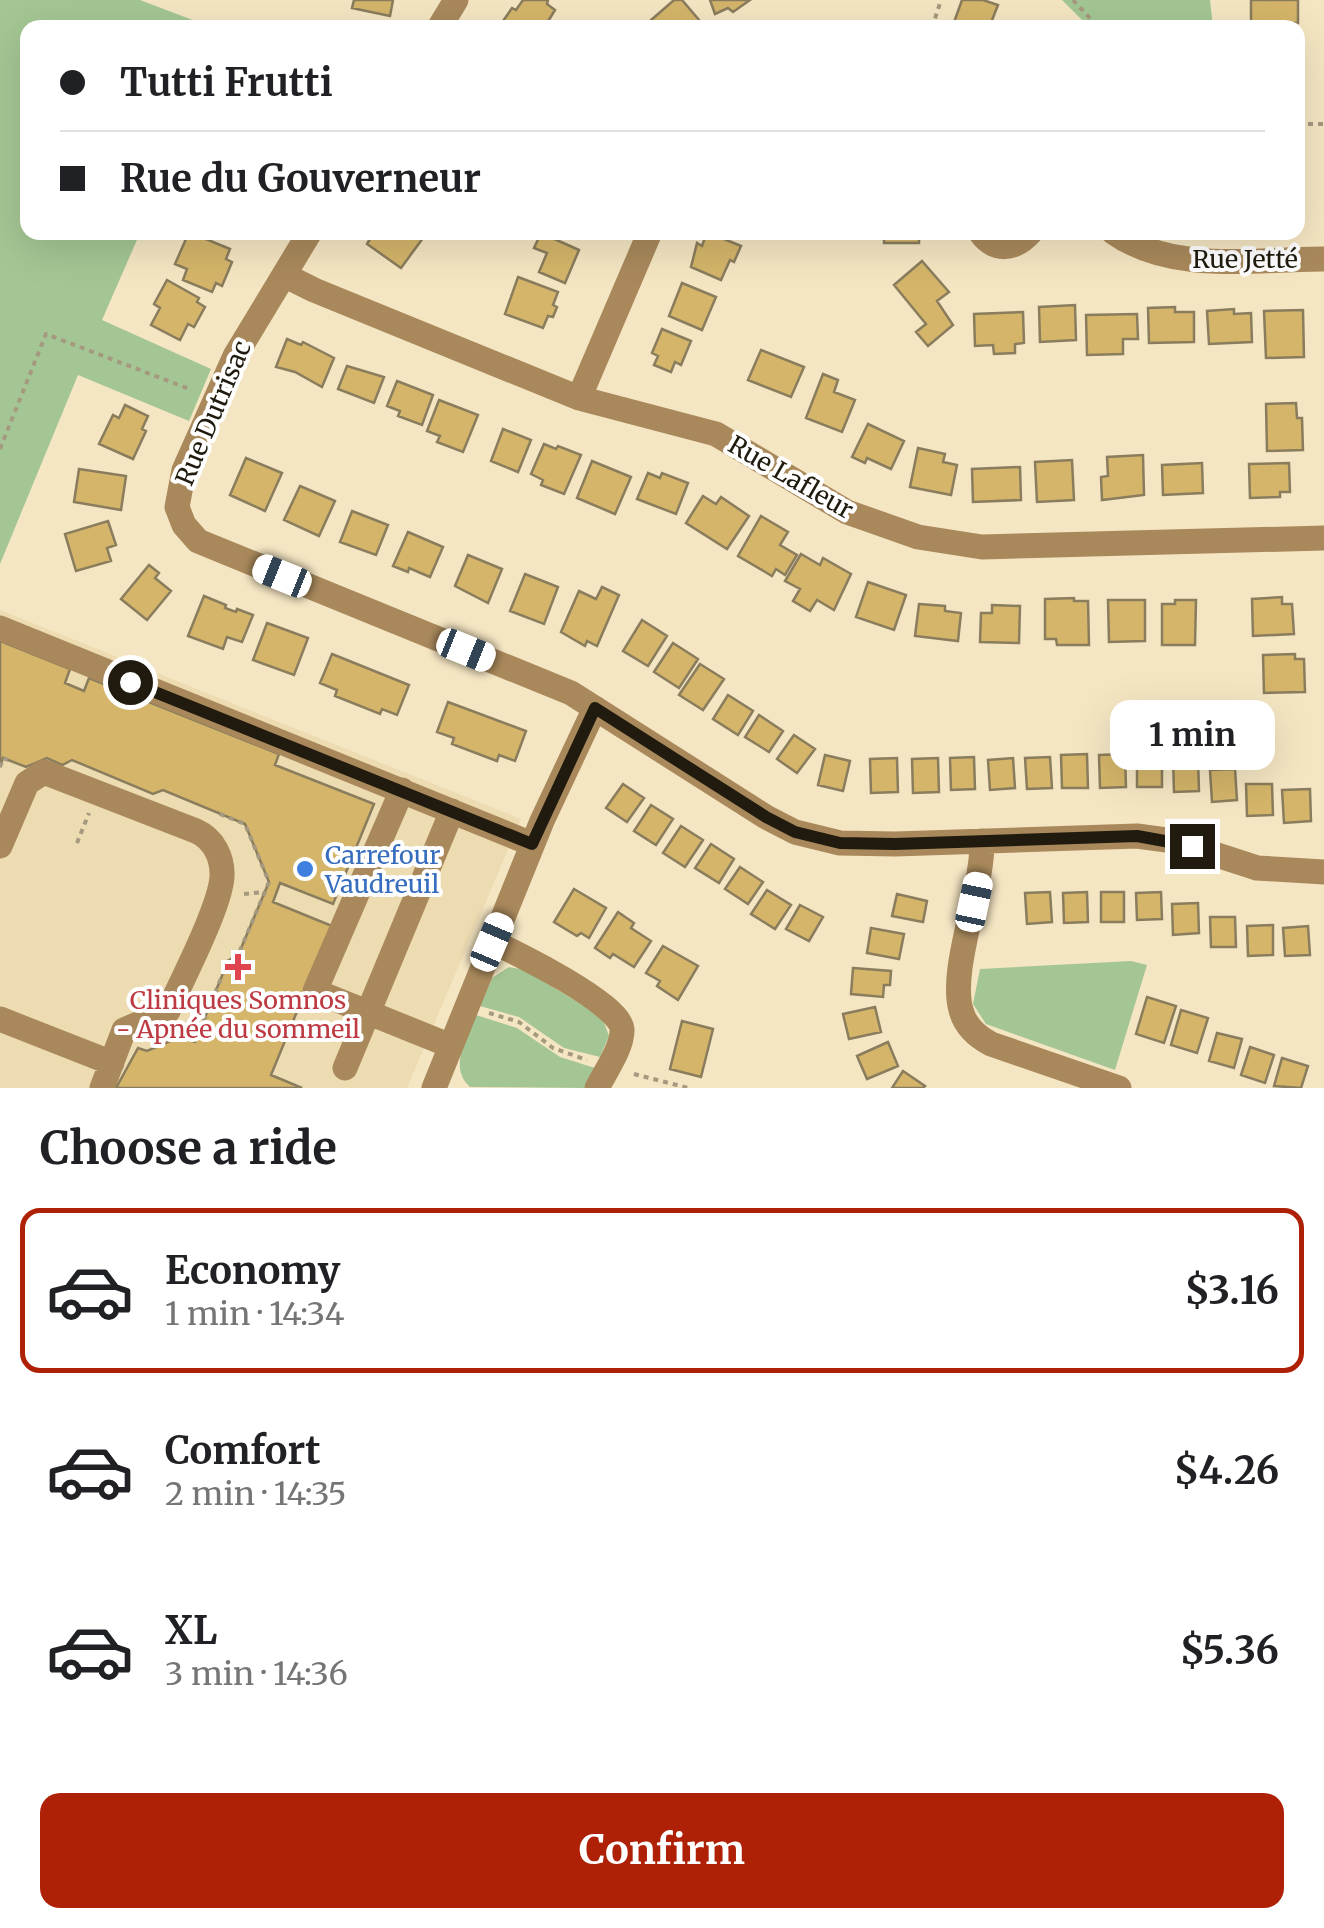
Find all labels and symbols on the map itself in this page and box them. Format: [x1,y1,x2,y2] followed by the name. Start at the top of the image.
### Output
[1192,243,1298,275] street label: Rue Jetté
[168,336,258,490] street label: Rue Dutrisac
[723,428,859,526] street label: Rue Lafleur
[249,551,315,601] car
[433,625,499,675] car
[108,660,153,705] route start
[1110,701,1274,771] callout: 1 min
[1170,824,1215,869] route end
[324,839,440,900] place label: Carrefour Vaudreuil
[294,858,316,880] marker: Carrefour Vaudreuil
[953,870,995,934] car
[466,909,518,975] car
[225,954,251,980] marker: Cliniques Somnos - Apnée du sommeil
[116,984,360,1045] place label: Cliniques Somnos - Apnée du sommeil

